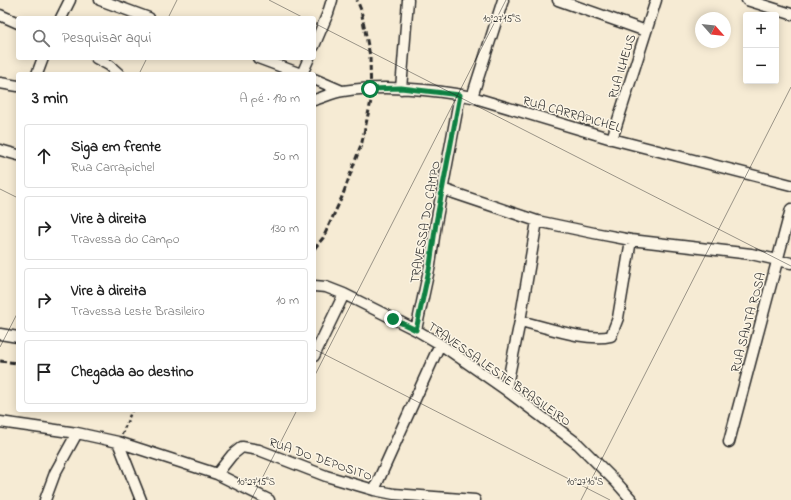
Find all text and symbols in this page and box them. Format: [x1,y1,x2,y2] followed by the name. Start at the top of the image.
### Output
[483,12,522,27] text: 10°27'15"S
[695,12,731,48] north arrow
[743,12,779,84] map controls
[743,12,779,48] button: +
[16,16,316,60] search box
[30,27,52,49] icon: search
[62,27,151,49] text: Pesquisar aqui
[604,32,641,101] street label: RUA ILHEUS
[743,48,779,84] button: −
[361,80,379,98] route start
[32,86,68,111] text: 3 min
[240,89,300,108] text: A pé · 190 m
[520,91,623,138] street label: RUA CARRAPICHEL
[71,136,161,158] text: Siga em frente
[33,145,55,167] icon: ahead
[273,147,299,166] text: 50 m
[71,158,154,177] text: Rua Carrapichel
[405,159,446,285] street label: TRAVESSA DO CAMPO
[71,208,146,230] text: Vire à direita
[33,217,55,239] icon: right
[271,219,299,238] text: 130 m
[71,230,180,249] text: Travessa do Campo
[726,270,771,374] street label: RUA SANTA ROSA
[71,280,146,302] text: Vire à direita
[33,289,55,311] icon: right
[276,291,299,310] text: 10 m
[71,302,205,321] text: Travessa Leste Brasileiro
[384,310,402,328] route end
[424,317,575,431] street label: TRAVESSA LESTE BRASILEIRO
[33,361,55,383] icon: arrive
[71,361,194,383] text: Chegada ao destino
[266,433,375,486] street label: RUA DO DEPOSITO
[237,475,276,490] text: 10°27'15"S
[567,475,604,490] text: 10°27'10"S

